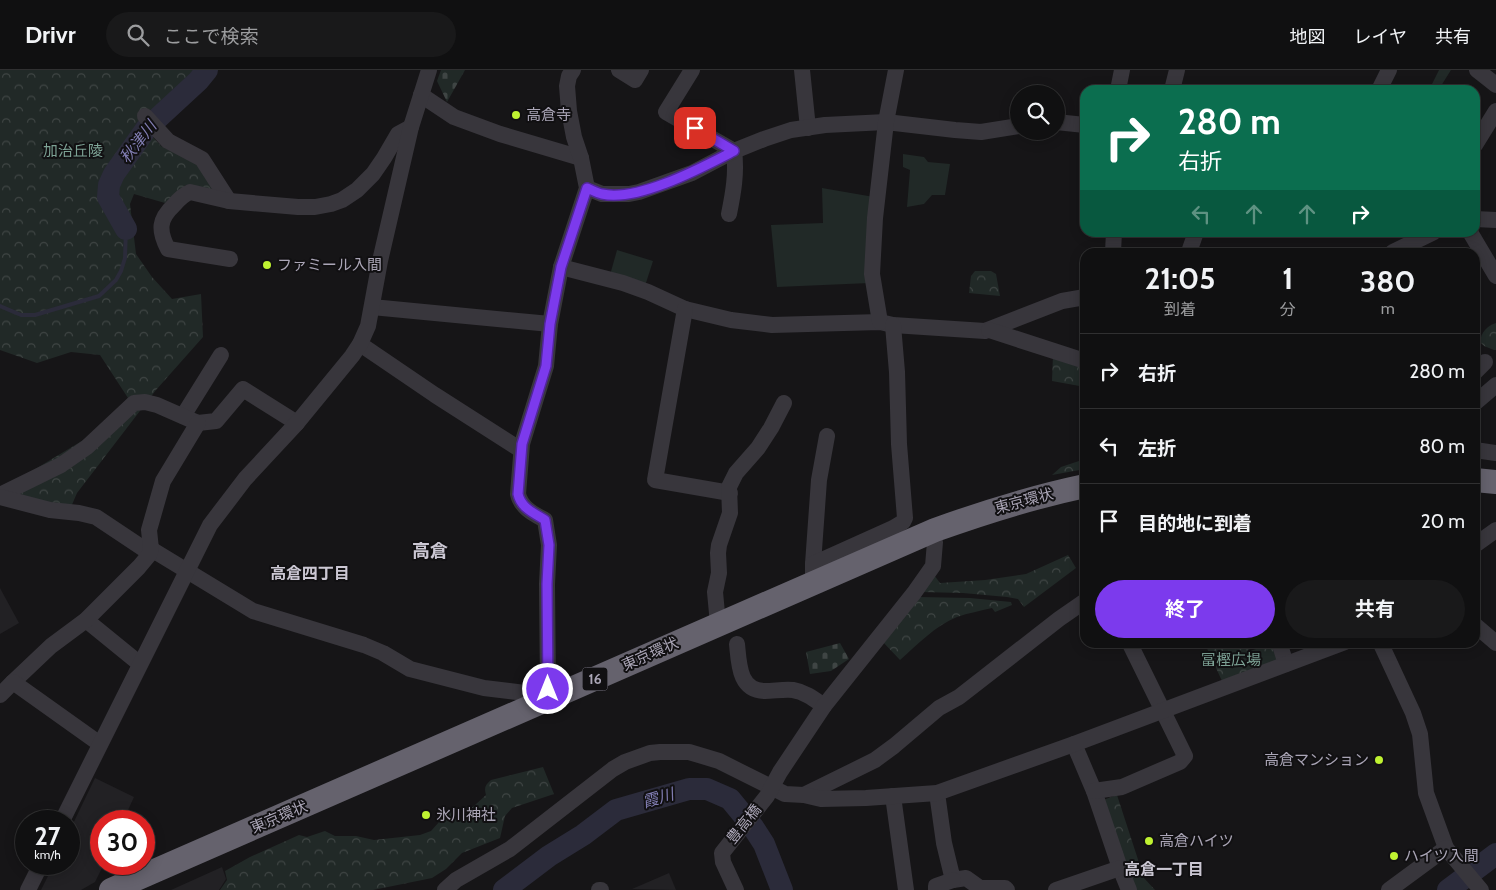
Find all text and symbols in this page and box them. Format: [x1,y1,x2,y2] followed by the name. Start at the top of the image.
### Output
[106,12,456,57] search box
[25,20,76,49] text: Drivr
[124,21,152,49] icon: search
[164,25,259,48] text: ここで検索
[1290,26,1326,48] text: 地図
[1354,26,1407,48] text: レイヤ
[1435,26,1471,48] text: 共有
[1010,85,1065,140] map controls
[1010,85,1065,140] button: search
[1178,100,1281,143] text: 280 m
[1095,105,1160,170] icon: right
[526,106,571,124] place label: 高倉寺
[674,107,716,149] pin
[510,109,522,121] marker: 高倉寺
[681,114,709,142] icon: arrive
[116,116,161,167] water label: 秋津川
[43,142,103,160] park label: 加治丘陵
[1178,148,1222,175] text: 右折
[1187,200,1215,228] icon: left
[1240,200,1268,228] icon: ahead
[1293,200,1321,228] icon: ahead
[1346,200,1374,228] icon: right
[277,256,382,274] place label: ファミール入間
[261,259,273,271] marker: ファミール入間
[1144,260,1215,297] text: 21:05
[1282,260,1293,297] text: 1
[1360,263,1416,300] text: 380
[1381,299,1395,318] text: m
[1164,300,1196,319] text: 到着
[1280,300,1296,319] text: 分
[1095,357,1123,385] icon: right
[1409,360,1465,383] text: 280 m
[1138,362,1176,385] text: 右折
[1095,432,1123,460] icon: left
[1419,435,1465,458] text: 80 m
[1138,437,1176,460] text: 左折
[993,485,1055,517] street label: 東京環状
[1095,507,1123,535] icon: arrive
[1421,510,1465,533] text: 20 m
[1138,512,1252,535] text: 目的地に到着
[412,540,448,562] district label: 高倉
[270,564,350,583] district label: 高倉四丁目
[1095,580,1275,638] button: 終了
[1285,580,1465,638] button: 共有
[619,634,681,674] street label: 東京環状
[1201,651,1261,669] park label: 冨樫広場
[521,662,573,714] position arrow
[582,668,608,690] road number: 16
[1264,751,1369,769] place label: 高倉マンション
[1373,754,1385,766] marker: 高倉マンション
[640,784,678,812] water label: 霞川
[248,797,310,837] street label: 東京環状
[723,801,765,847] street label: 豊高橋
[436,806,496,824] place label: 氷川神社
[420,809,432,821] marker: 氷川神社
[90,810,155,875] speed limit sign: 30
[35,821,60,851] text: 27
[1159,832,1234,850] place label: 高倉ハイツ
[1143,835,1155,847] marker: 高倉ハイツ
[34,847,61,862] text: km/h
[1404,847,1479,865] place label: ハイツ入間
[1388,850,1400,862] marker: ハイツ入間
[1124,860,1204,879] district label: 高倉一丁目

